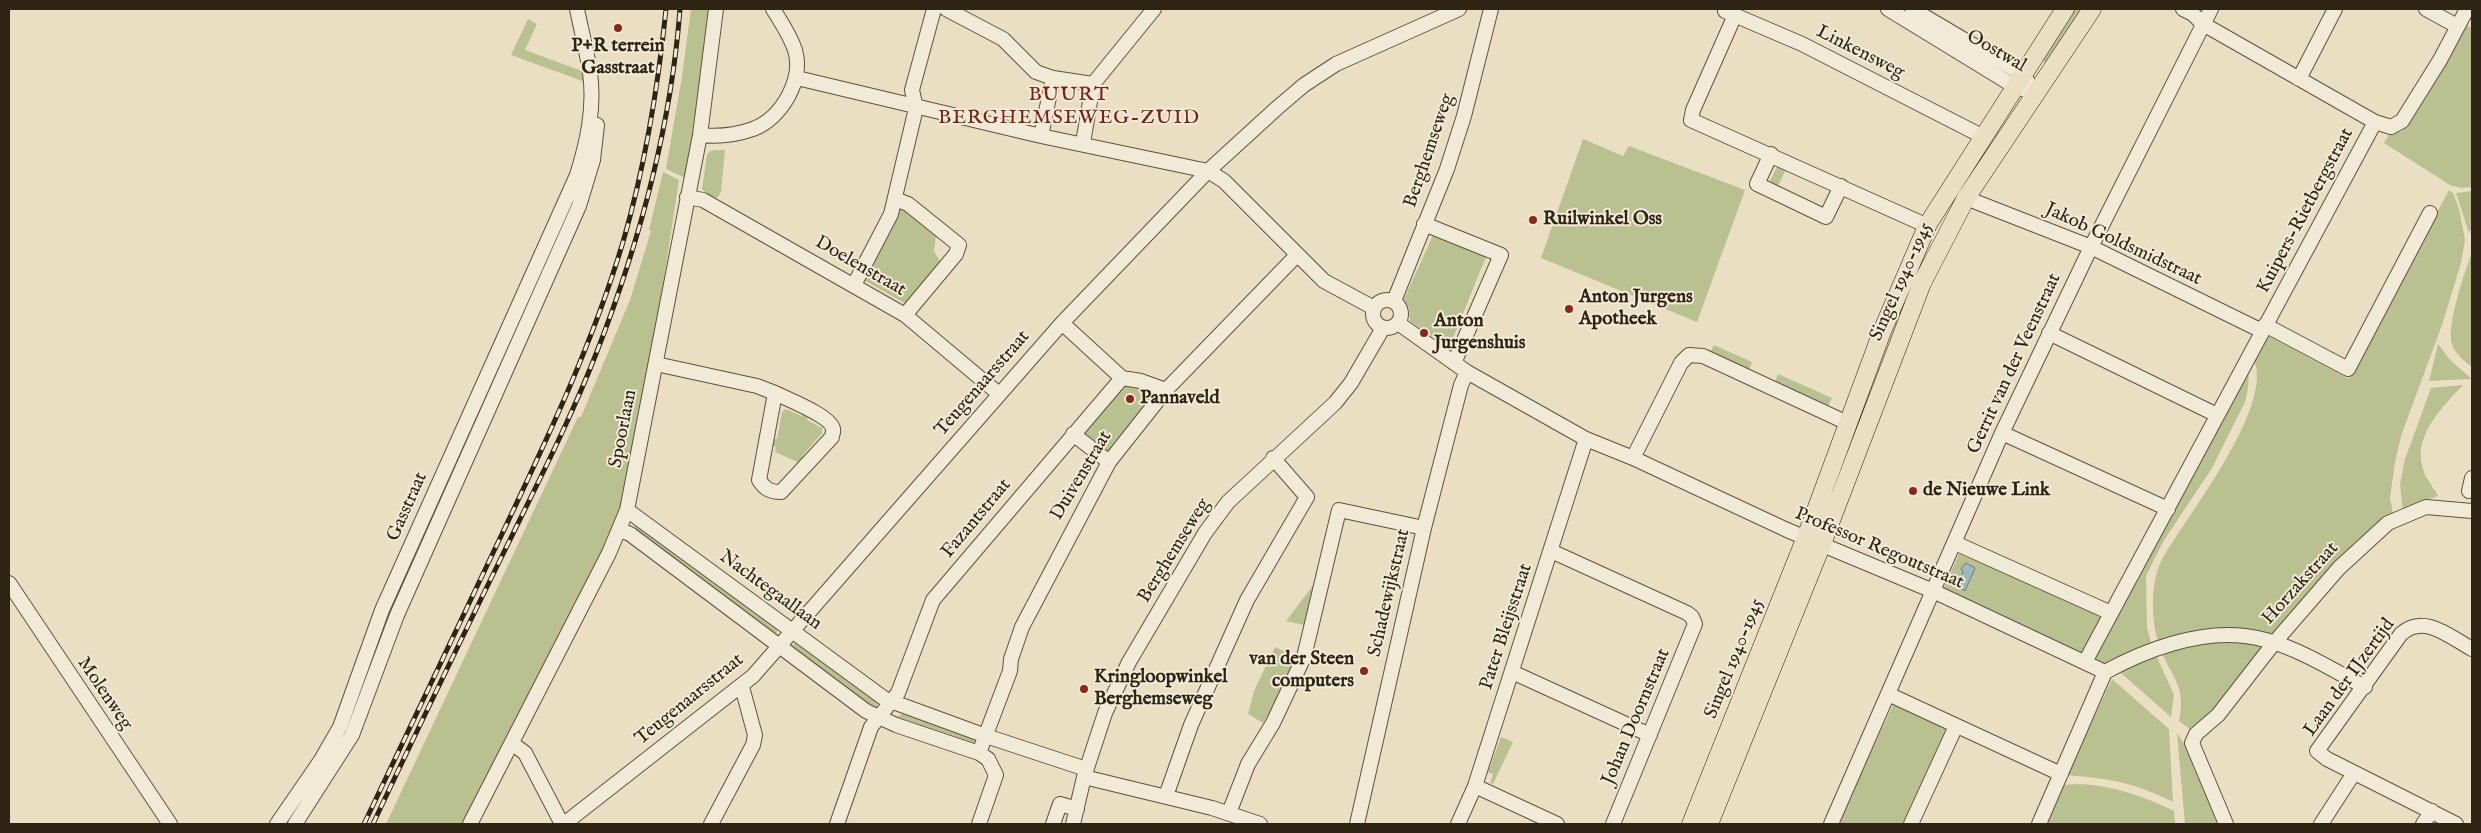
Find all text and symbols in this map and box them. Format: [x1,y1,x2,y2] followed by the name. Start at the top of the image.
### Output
[1812,21,1908,85] street label: Linkensweg
[612,22,624,34] marker: P+R terrein Gasstraat
[1962,26,2030,78] street label: Oostwal
[571,36,665,80] place label: P+R terrein Gasstraat
[936,84,1202,131] district label: BUURT BERGHEMSEWEG-ZUID
[1400,91,1460,211] street label: Berghemseweg
[2253,124,2359,298] street label: Kuipers-Rietbergstraat
[2041,199,2205,291] street label: Jakob Goldsmidstraat
[1543,209,1662,231] place label: Ruilwinkel Oss
[1527,214,1539,226] marker: Ruilwinkel Oss
[1866,219,1938,345] street label: Singel 1940-1945
[810,232,910,302] street label: Doelenstraat
[1963,270,2067,458] street label: Gerrit van der Veenstraat
[1579,287,1693,331] place label: Anton Jurgens Apotheek
[1563,303,1575,315] marker: Anton Jurgens Apotheek
[1434,311,1526,355] place label: Anton Jurgenshuis
[931,326,1035,442] street label: Teugenaarsstraat
[1418,327,1430,339] marker: Anton Jurgenshuis
[605,388,643,470] street label: Spoorlaan
[1140,388,1220,410] place label: Pannaveld
[1124,393,1136,405] marker: Pannaveld
[1046,427,1118,525] street label: Duivenstraat
[383,469,433,545] street label: Gasstraat
[937,475,1017,563] street label: Fazantstraat
[1923,480,2050,502] place label: de Nieuwe Link
[1907,485,1919,497] marker: de Nieuwe Link
[1134,495,1216,607] street label: Berghemseweg
[1791,503,1967,595] street label: Professor Regoutstraat
[1364,527,1416,659] street label: Schadewijkstraat
[2258,538,2344,630] street label: Horzakstraat
[714,546,826,636] street label: Nachtegaallaan
[1476,561,1538,693] street label: Pater Bleijsstraat
[1701,596,1769,722] street label: Singel 1940-1945
[2300,615,2400,741] street label: Laan der IJzertijd
[1598,645,1676,789] street label: Johan Doornstraat
[631,649,749,751] street label: Teugenaarsstraat
[1249,649,1354,693] place label: van der Steen computers
[71,653,137,735] street label: Molenweg
[1358,665,1370,677] marker: van der Steen computers
[1094,667,1228,711] place label: Kringloopwinkel Berghemseweg
[1078,683,1090,695] marker: Kringloopwinkel Berghemseweg

